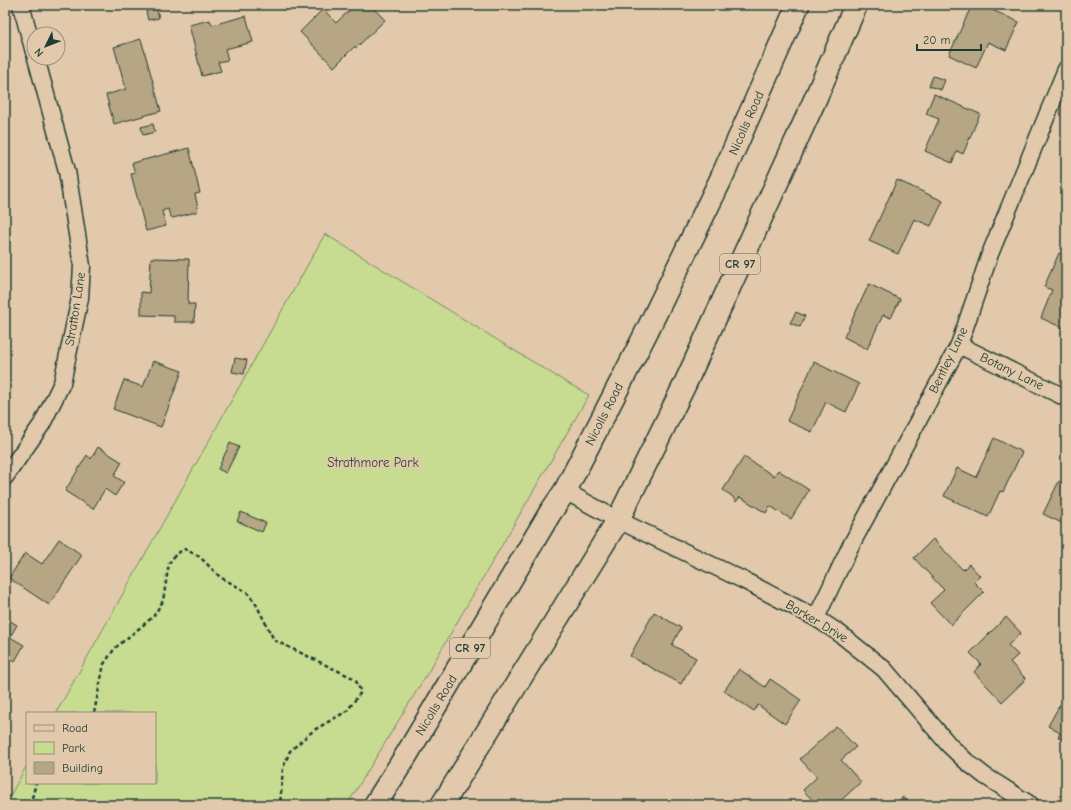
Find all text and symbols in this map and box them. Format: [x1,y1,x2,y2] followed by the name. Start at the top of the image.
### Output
[26,26,66,66] north arrow
[917,26,981,52] scale bar
[923,33,951,47] text: 20 m
[32,45,46,60] text: N
[725,89,767,157] street label: Nicolls Road
[720,254,760,274] road number: CR 97
[62,270,88,347] street label: Stratton Lane
[926,324,971,396] street label: Bentley Lane
[978,349,1047,393] street label: Botany Lane
[582,380,626,448] street label: Nicolls Road
[327,455,419,470] park label: Strathmore Park
[783,597,851,646] street label: Barker Drive
[450,638,490,658] road number: CR 97
[412,672,460,738] street label: Nicolls Road
[26,712,156,784] legend
[62,721,88,735] text: Road
[62,741,85,755] text: Park
[62,761,103,775] text: Building

